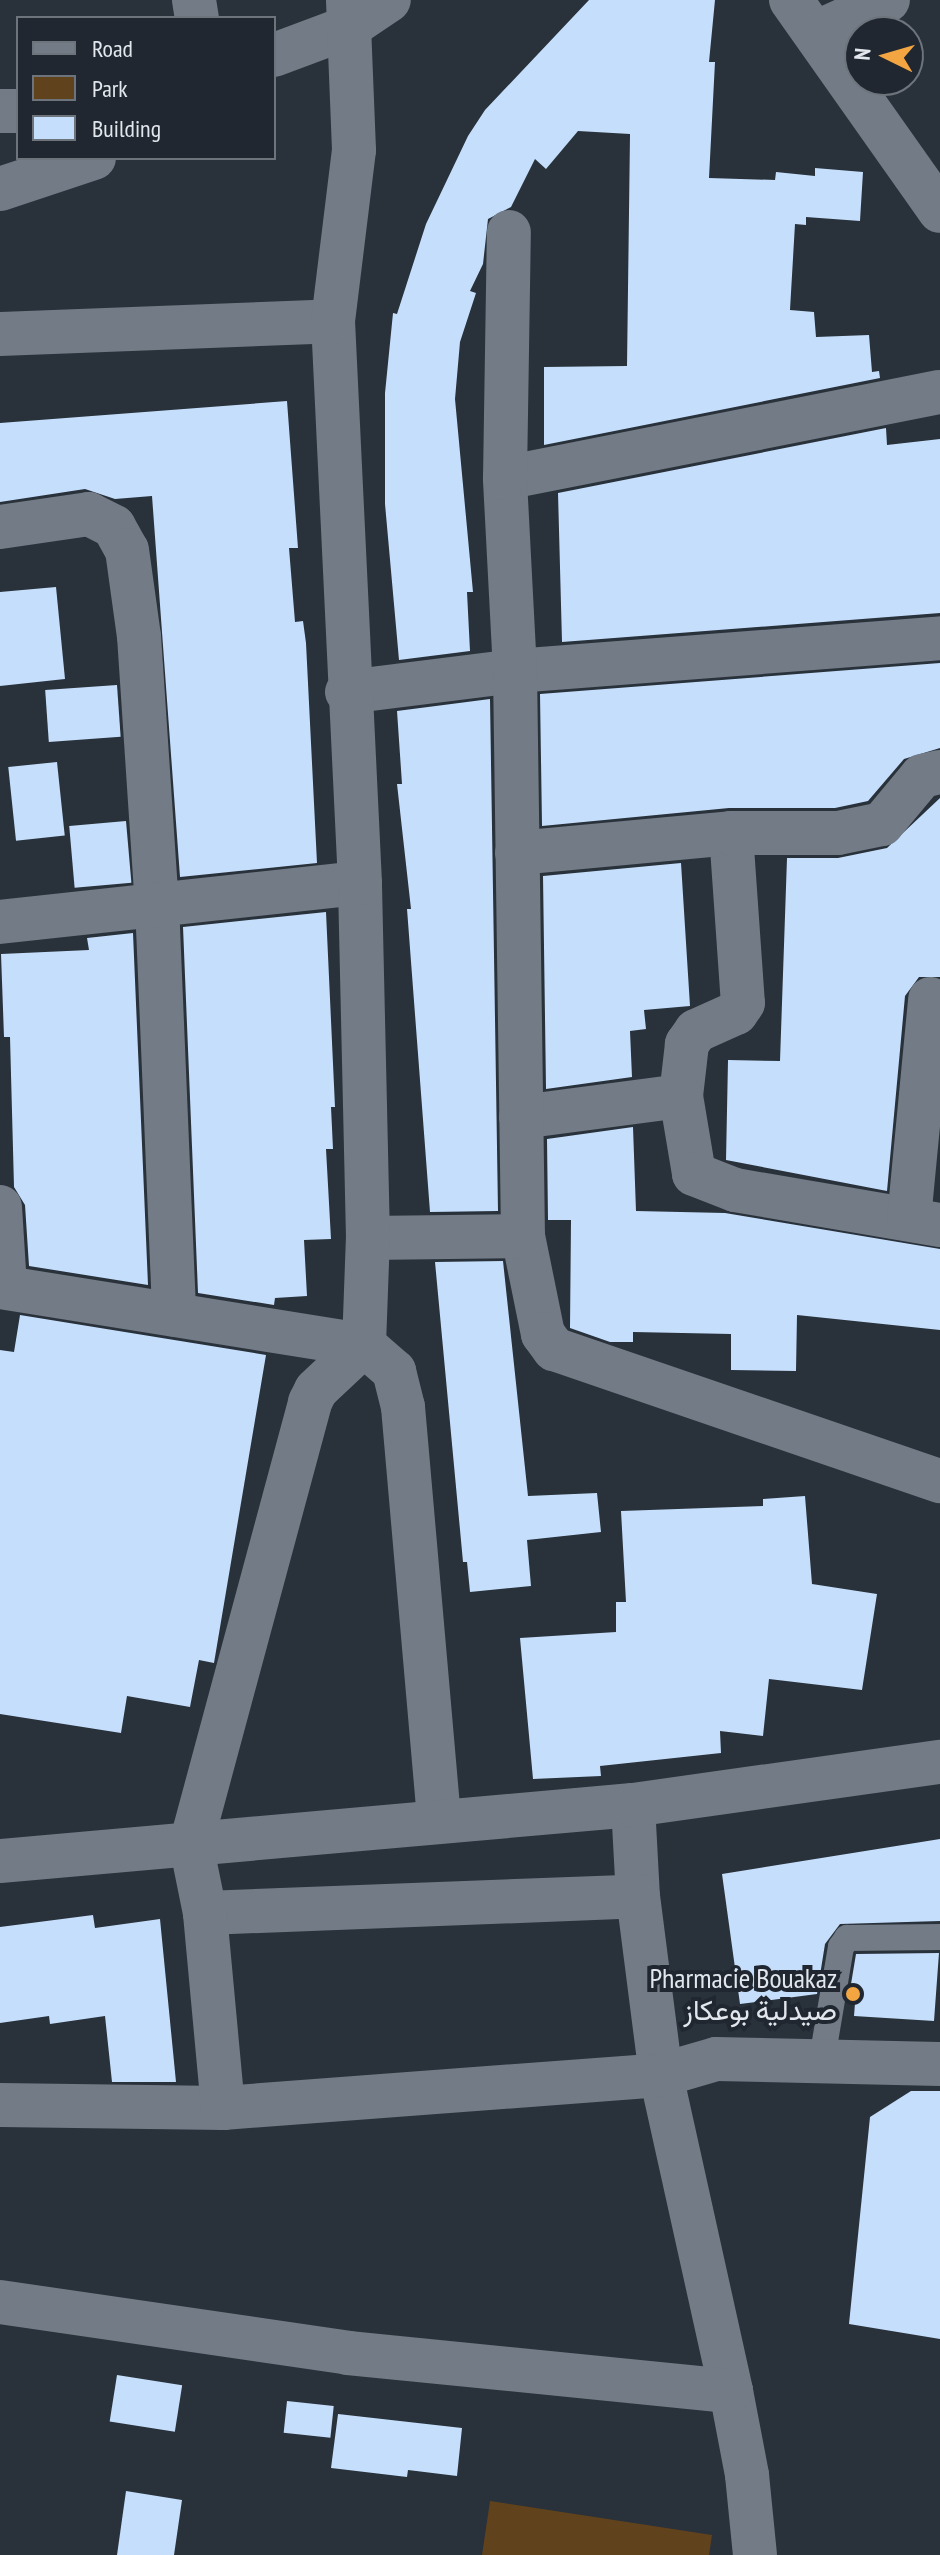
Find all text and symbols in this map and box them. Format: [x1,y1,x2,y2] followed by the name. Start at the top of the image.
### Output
[16,16,276,160] legend
[844,16,924,96] north arrow
[92,33,133,64] text: Road
[848,47,877,61] text: N
[92,73,128,104] text: Park
[92,113,161,144] text: Building
[649,1961,837,2027] place label: Pharmacie Bouakaz صيدلية بوعكاز
[844,1985,862,2003] marker: Pharmacie Bouakaz صيدلية بوعكاز

